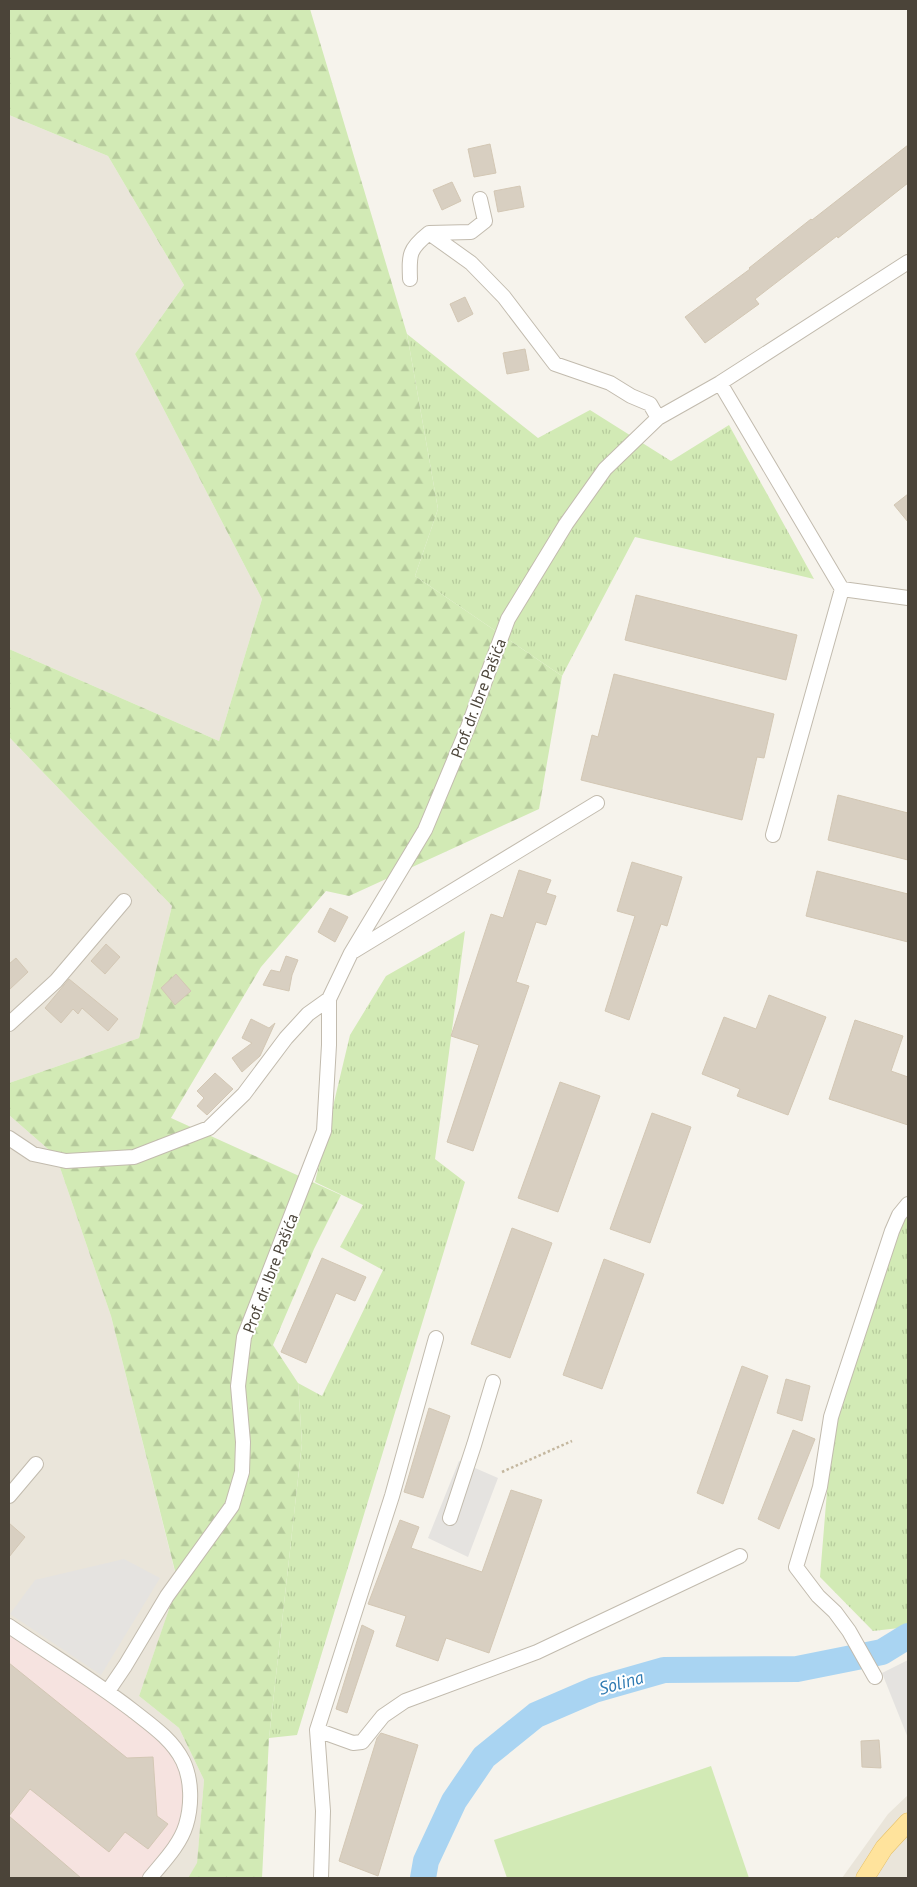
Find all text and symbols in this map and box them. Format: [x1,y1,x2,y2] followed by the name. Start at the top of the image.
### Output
[446,635,510,761] street label: Prof. dr. Ibre Pašića
[238,1210,302,1336] street label: Prof. dr. Ibre Pašića
[596,1665,646,1700] water label: Solina

